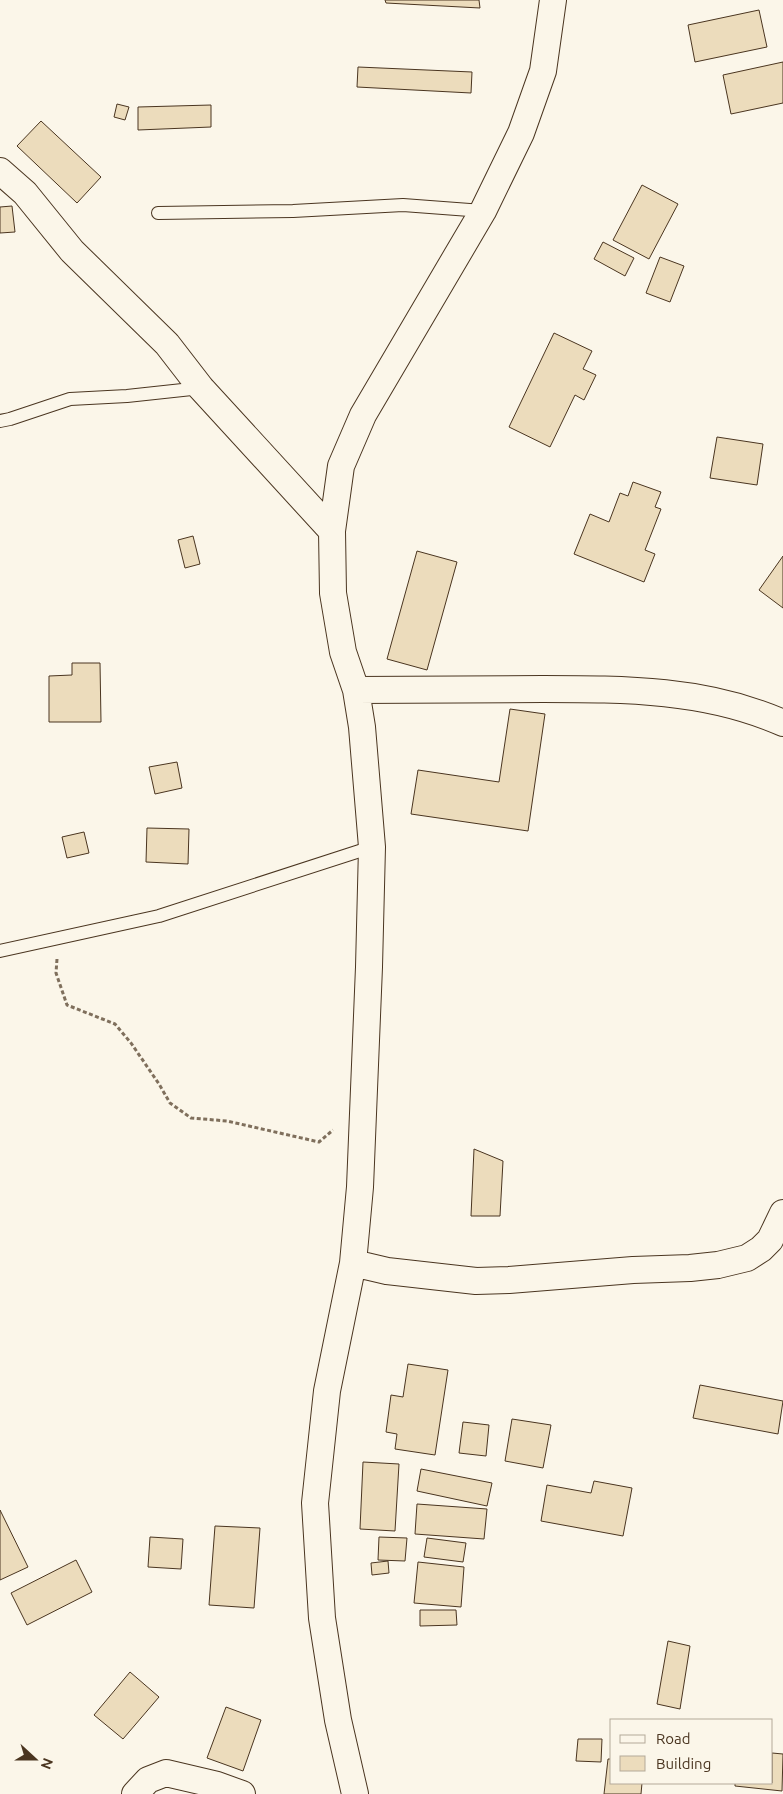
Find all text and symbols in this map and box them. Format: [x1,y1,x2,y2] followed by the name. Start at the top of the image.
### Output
[610,1719,773,1784] legend
[656,1730,691,1747] text: Road
[10,1734,60,1784] north arrow
[656,1755,711,1772] text: Building
[38,1756,56,1771] text: N

